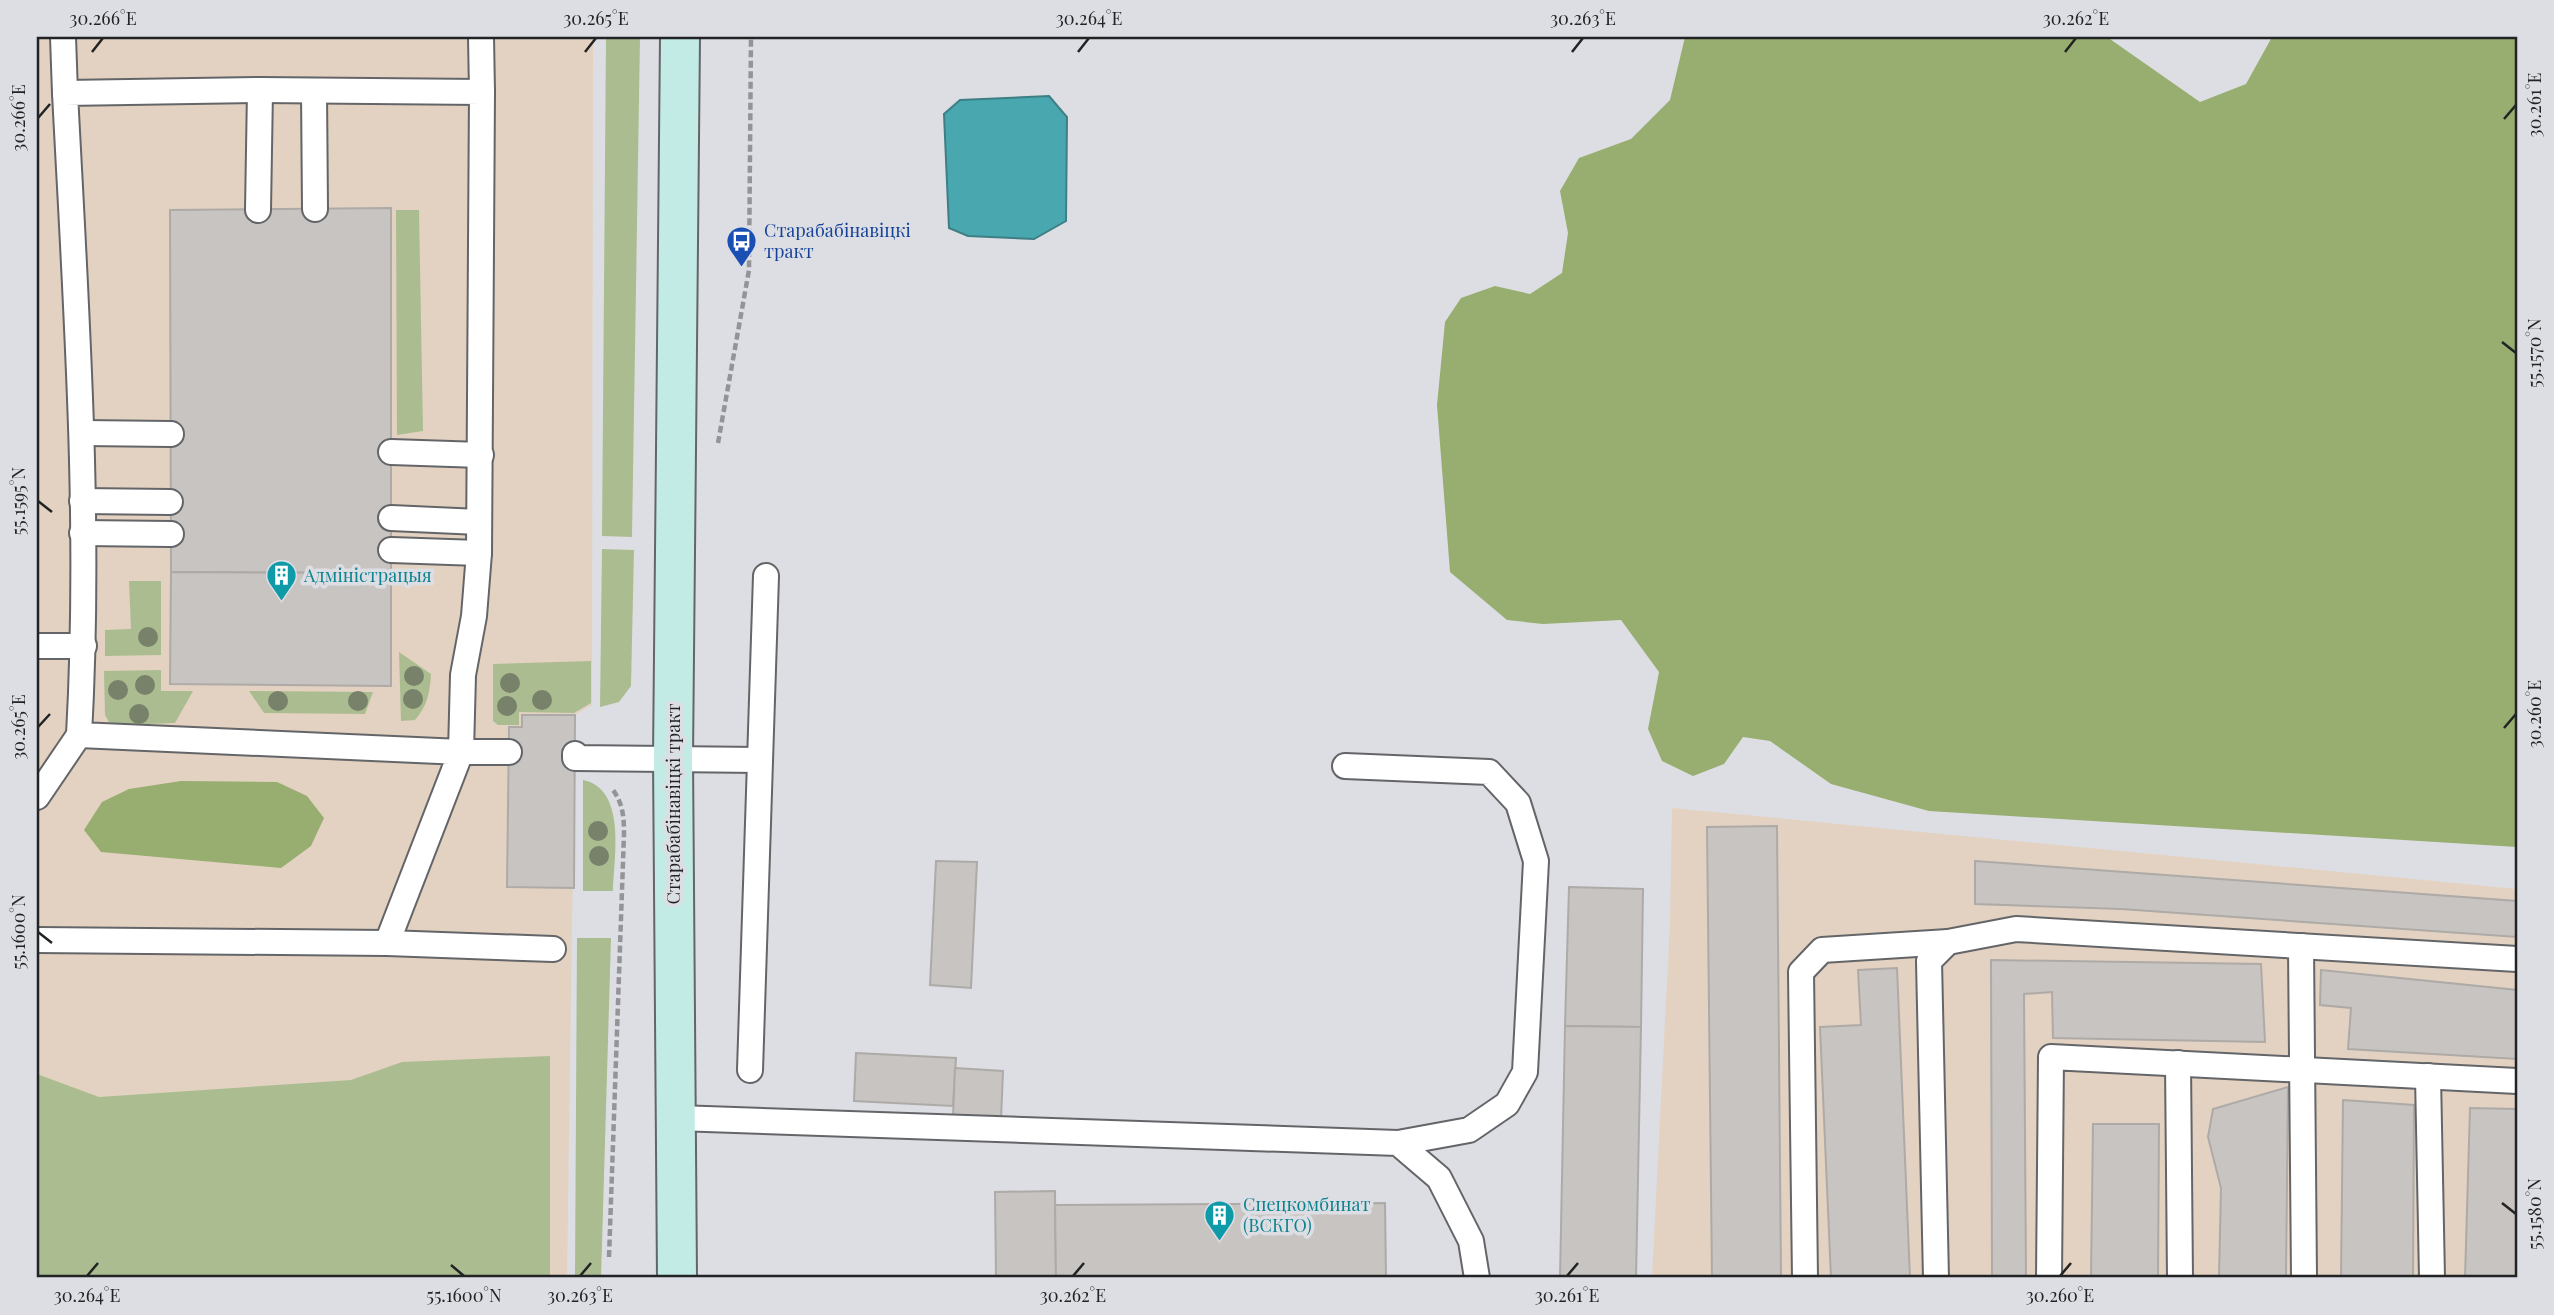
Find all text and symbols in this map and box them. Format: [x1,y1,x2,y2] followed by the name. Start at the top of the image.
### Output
[69,6,137,30] text: 30.266°E
[563,6,629,30] text: 30.265°E
[1056,6,1122,30] text: 30.264°E
[1550,6,1616,30] text: 30.263°E
[2043,6,2109,30] text: 30.262°E
[2522,73,2546,137] text: 30.261°E
[6,84,30,152] text: 30.266°E
[764,218,911,263] place label: Старабабінавіцкі тракт
[724,224,758,268] bus stop icon: Старабабінавіцкі тракт
[2522,318,2546,388] text: 55.1570°N
[6,466,30,535] text: 55.1595°N
[264,559,298,603] building icon: Адміністрацыя
[303,563,432,587] place label: Адміністрацыя
[2522,680,2546,748] text: 30.260°E
[6,694,30,760] text: 30.265°E
[661,703,685,905] street label: Старабабінавіцкі тракт
[6,894,30,970] text: 55.1600°N
[2522,1178,2546,1250] text: 55.1580°N
[1243,1192,1370,1237] place label: Спецкомбинат (ВСКГО)
[1203,1198,1237,1242] building icon: Спецкомбинат (ВСКГО)
[54,1283,120,1307] text: 30.264°E
[426,1283,502,1307] text: 55.1600°N
[547,1283,613,1307] text: 30.263°E
[1040,1283,1106,1307] text: 30.262°E
[1535,1283,1599,1307] text: 30.261°E
[2026,1283,2094,1307] text: 30.260°E

